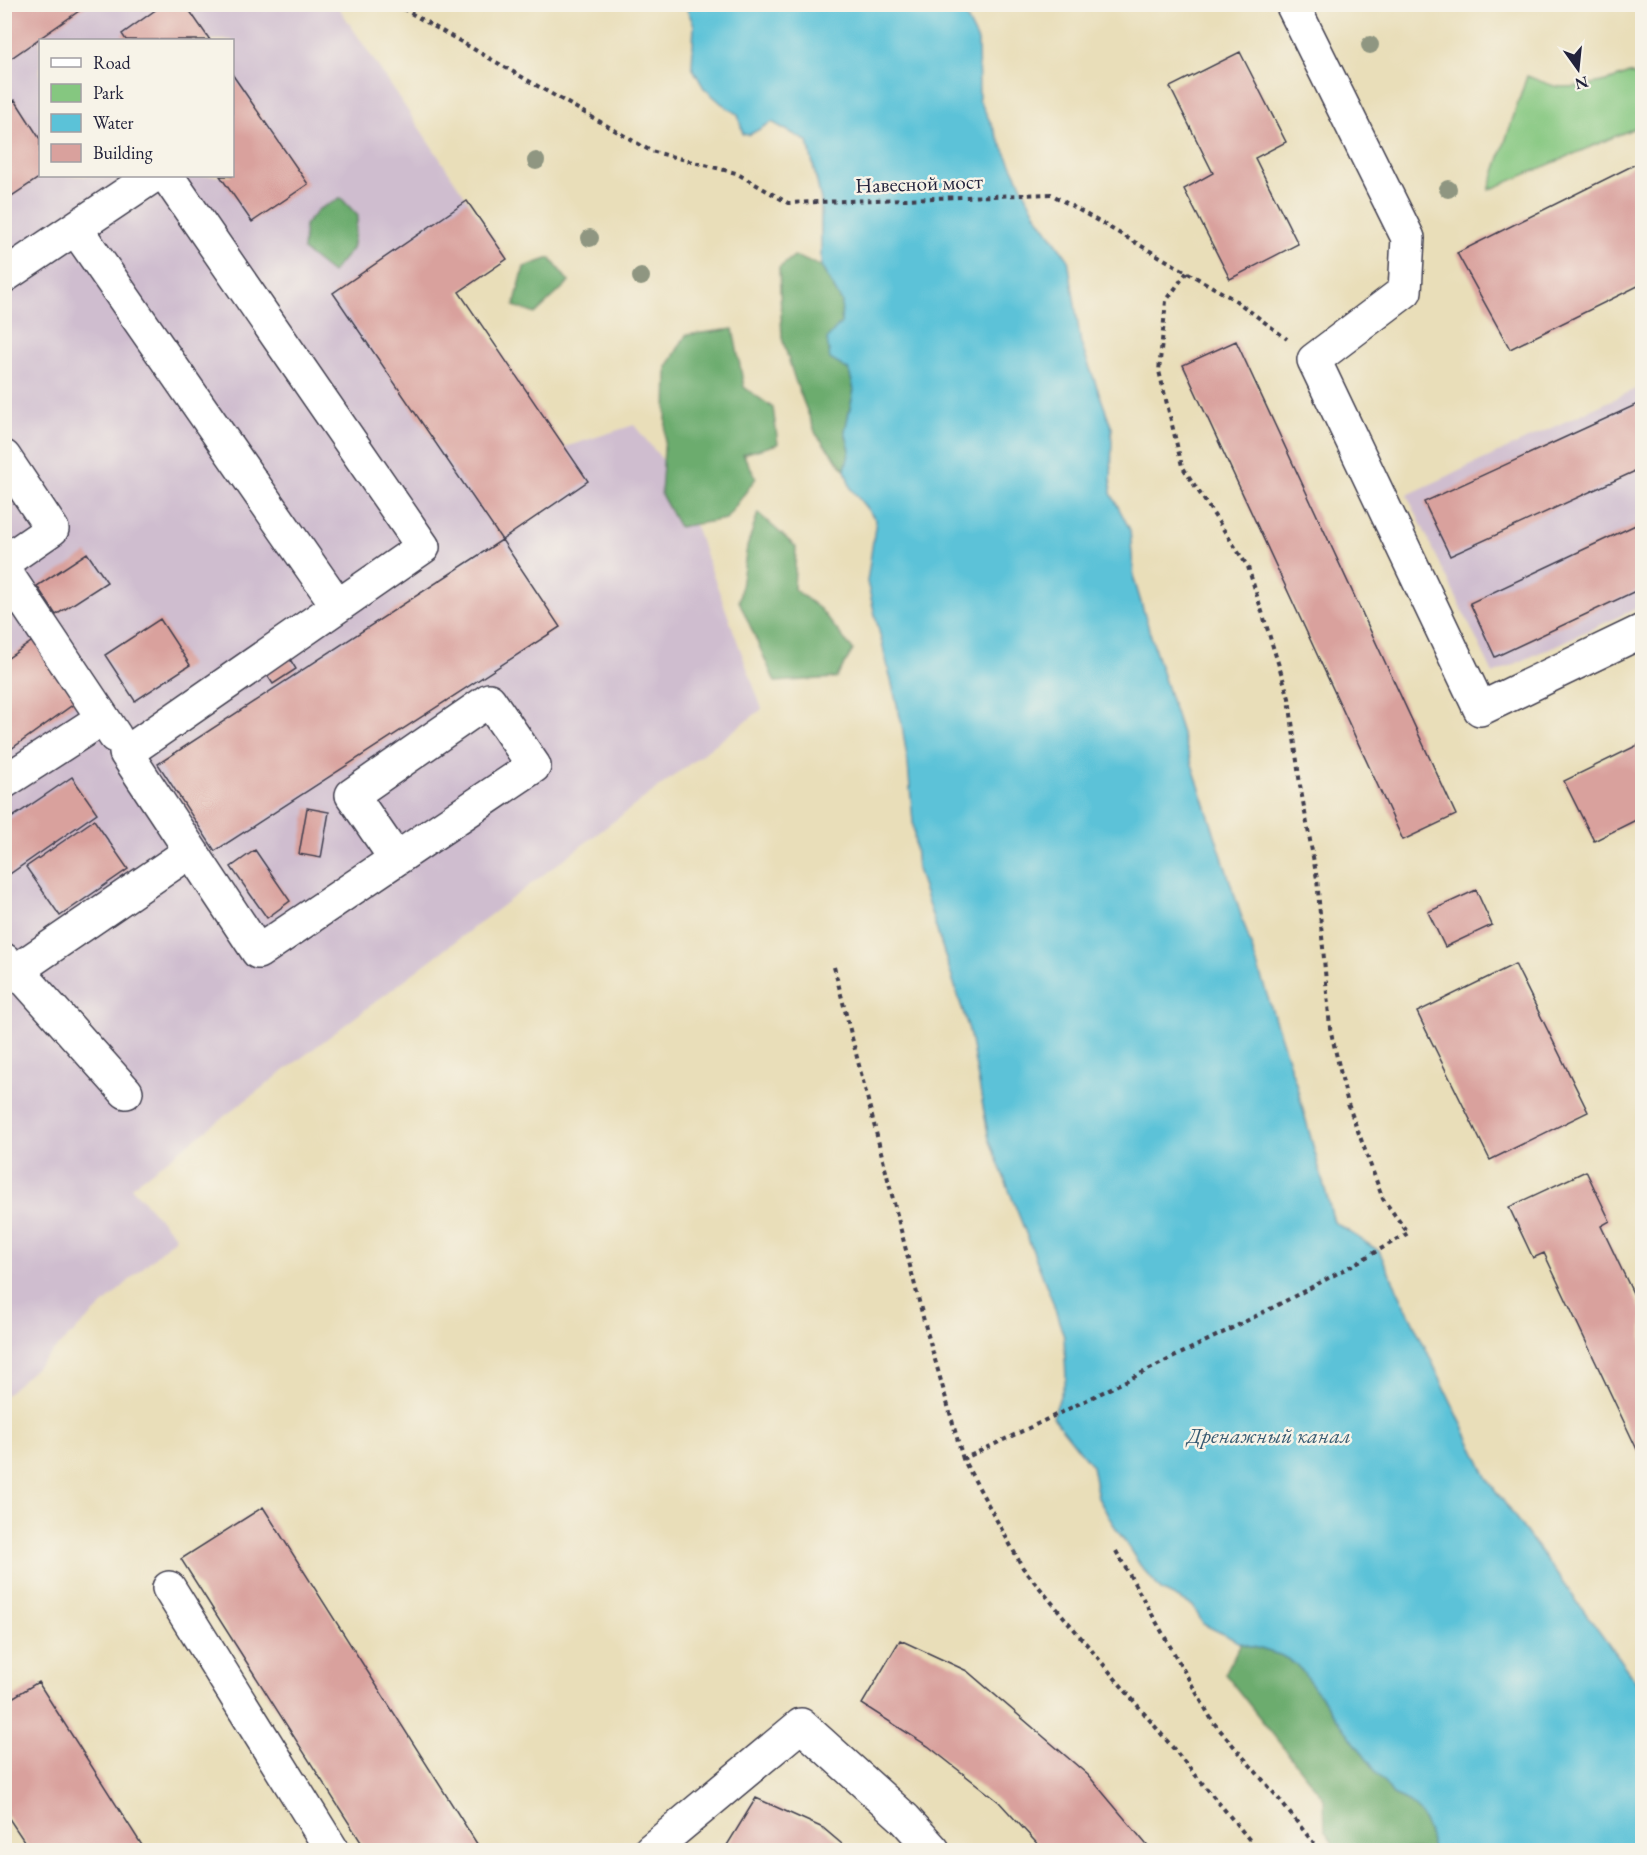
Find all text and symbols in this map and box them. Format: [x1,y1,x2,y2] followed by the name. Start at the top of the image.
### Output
[39,39,234,177] legend
[1548,39,1608,99] north arrow
[93,51,132,74] text: Road
[1573,71,1591,95] text: N
[93,81,124,104] text: Park
[93,111,134,134] text: Water
[93,141,153,164] text: Building
[855,167,984,199] street label: Навесной мост
[1185,1421,1351,1450] water label: Дренажный канал

